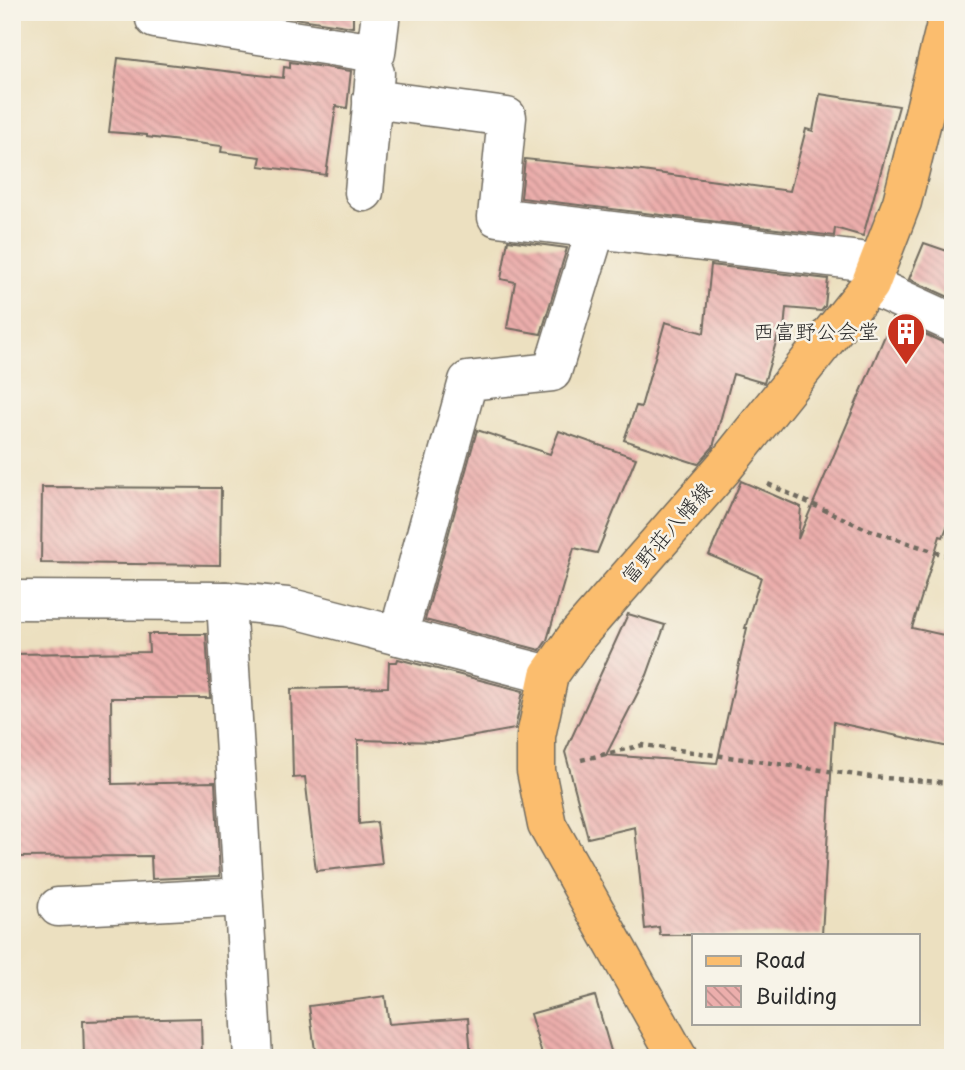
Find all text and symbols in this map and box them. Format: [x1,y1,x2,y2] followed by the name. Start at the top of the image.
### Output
[885,311,927,366] building icon: 西富野公会堂
[753,314,879,346] place label: 西富野公会堂
[612,474,719,590] street label: 富野荘八幡線
[692,934,920,1024] legend
[755,943,806,975] text: Road
[755,979,837,1011] text: Building

